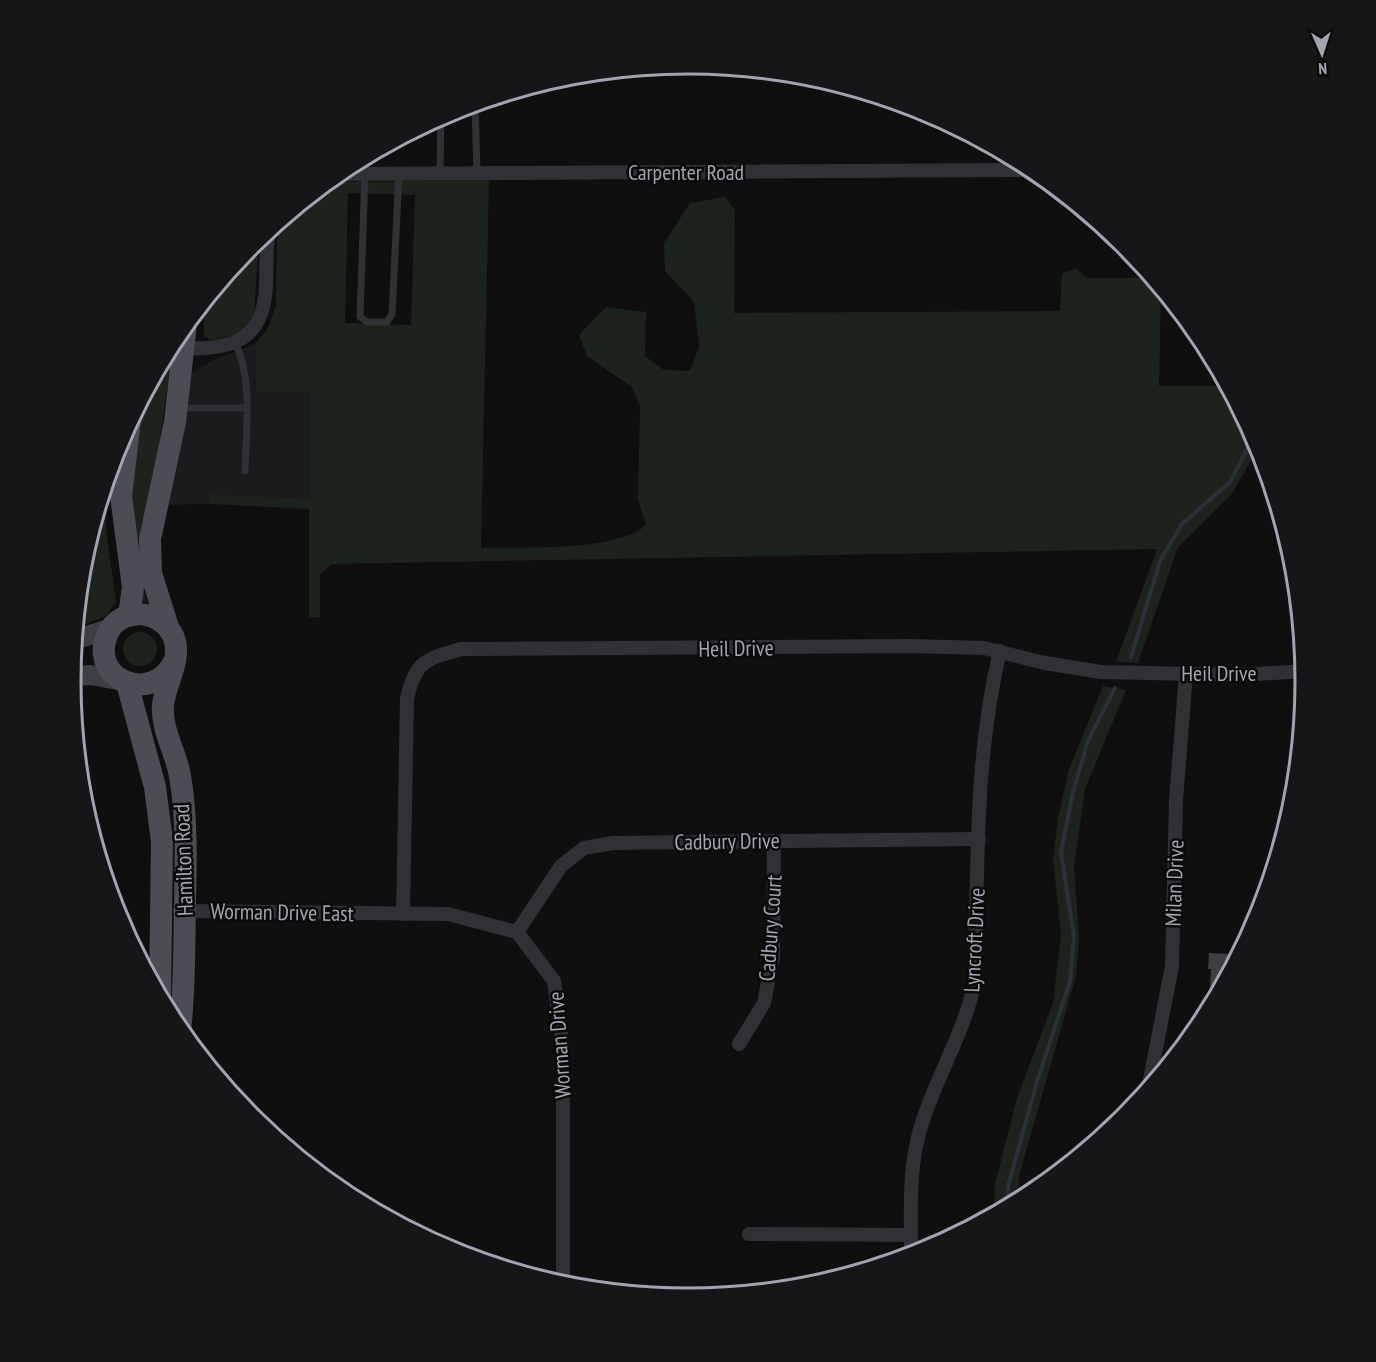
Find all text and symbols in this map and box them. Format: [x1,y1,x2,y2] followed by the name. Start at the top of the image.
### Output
[1292,24,1352,84] north arrow
[1318,59,1328,79] text: N
[628,158,744,186] street label: Carpenter Road
[698,633,774,663] street label: Heil Drive
[1181,659,1257,687] street label: Heil Drive
[167,804,199,916] street label: Hamilton Road
[674,826,780,856] street label: Cadbury Drive
[1158,839,1190,927] street label: Milan Drive
[752,874,788,982] street label: Cadbury Court
[957,887,991,993] street label: Lyncroft Drive
[210,897,354,927] street label: Worman Drive East
[541,991,577,1099] street label: Worman Drive

